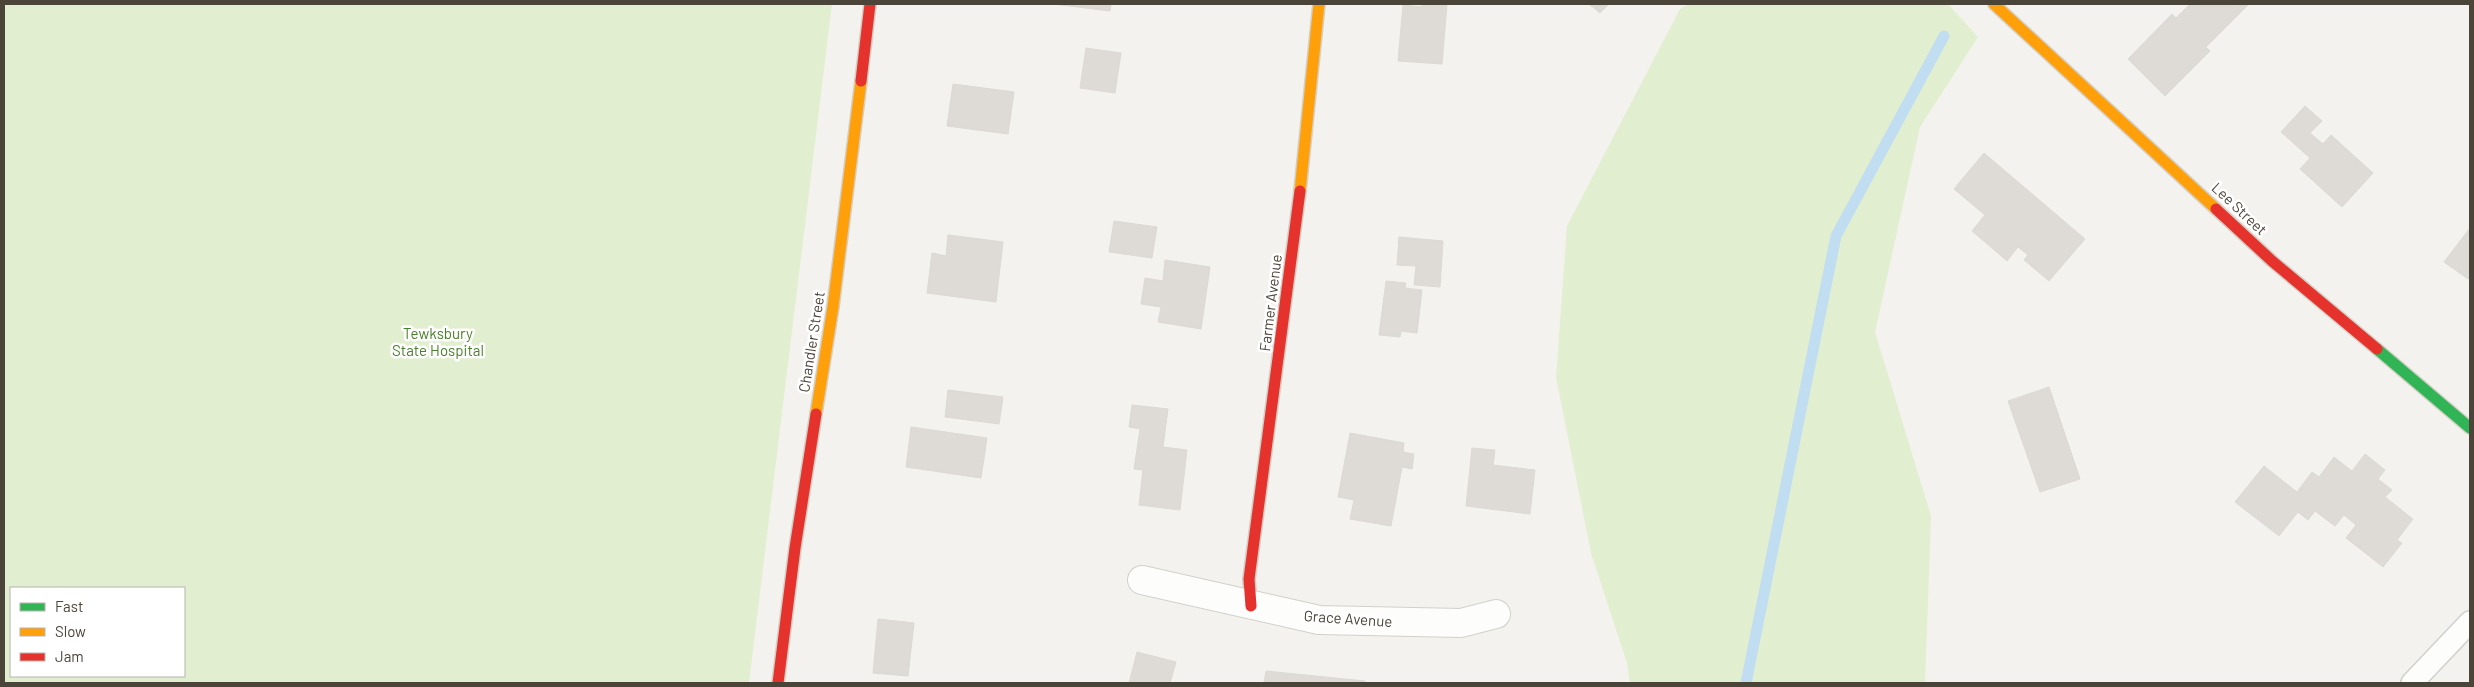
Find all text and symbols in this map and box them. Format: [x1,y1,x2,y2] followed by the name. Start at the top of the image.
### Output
[2209,178,2271,238] street label: Lee Street
[1255,253,1285,352] street label: Farmer Avenue
[794,290,828,394] street label: Chandler Street
[392,324,484,359] park label: Tewksbury State Hospital
[10,587,185,677] legend
[55,597,83,615] text: Fast
[1303,606,1393,630] street label: Grace Avenue
[55,622,86,640] text: Slow
[55,647,84,665] text: Jam

